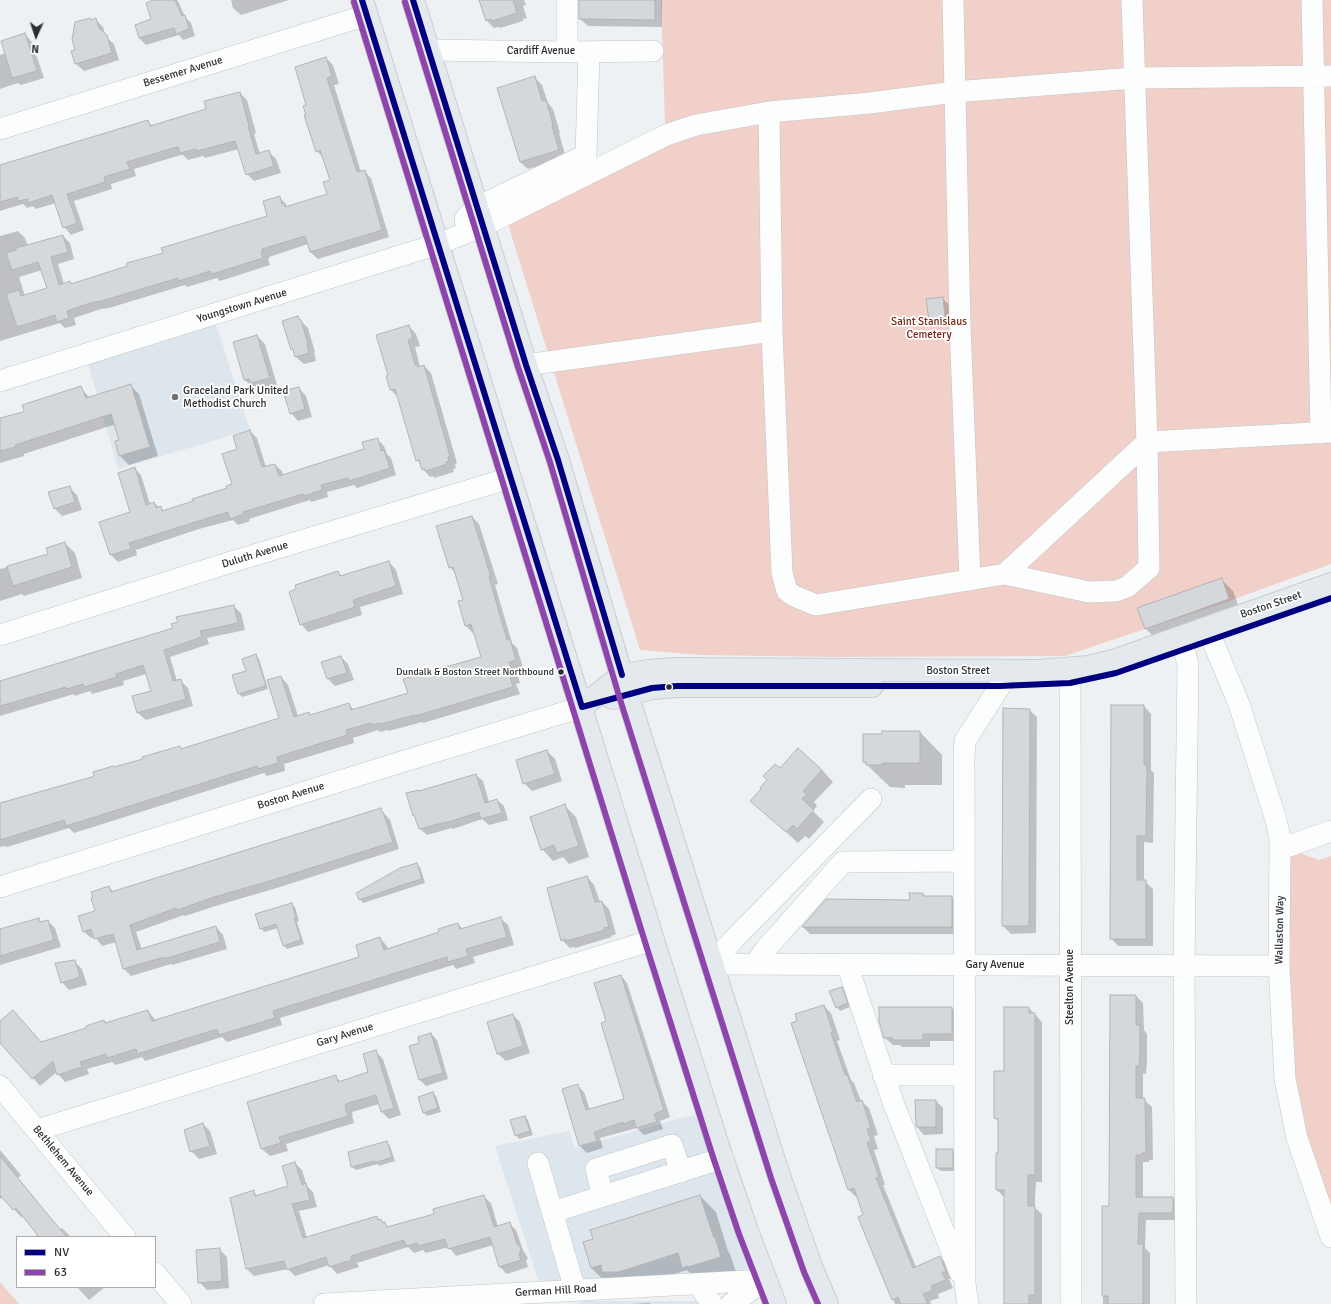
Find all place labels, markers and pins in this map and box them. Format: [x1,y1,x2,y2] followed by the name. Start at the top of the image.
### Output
[183,384,288,410] place label: Graceland Park United Methodist Church
[170,392,180,402] marker: Graceland Park United Methodist Church
[396,666,554,678] place label: Dundalk & Boston Street Northbound
[556,667,566,677] marker: Dundalk & Boston Street Northbound
[664,682,674,692] unlabelled marker

